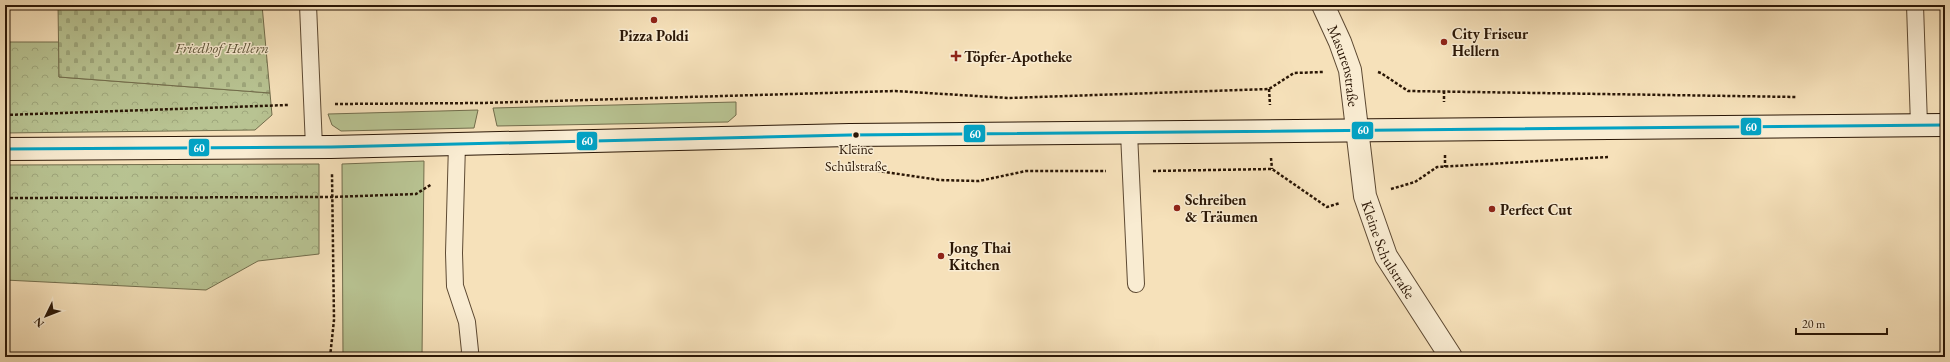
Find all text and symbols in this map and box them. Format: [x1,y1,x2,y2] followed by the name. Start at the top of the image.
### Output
[649,15,659,25] marker: Pizza Poldi
[1324,22,1364,108] street label: Masurenstraße
[1452,24,1529,60] place label: City Friseur Hellern
[619,26,689,45] place label: Pizza Poldi
[1439,37,1449,47] marker: City Friseur Hellern
[174,38,269,57] park label: Friedhof Hellern
[964,47,1072,66] place label: Töpfer-Apotheke
[951,51,961,61] marker: Töpfer-Apotheke
[1740,117,1762,136] line badge: 60
[1745,120,1757,134] text: 60
[1351,121,1374,140] line badge: 60
[1357,123,1369,137] text: 60
[963,124,986,143] line badge: 60
[969,127,981,141] text: 60
[851,130,861,140] marker: Kleine Schulstraße
[576,131,598,151] line badge: 60
[581,134,593,148] text: 60
[188,138,210,157] line badge: 60
[825,140,887,175] place label: Kleine Schulstraße
[193,141,205,155] text: 60
[1185,190,1258,226] place label: Schreiben & Träumen
[1358,198,1420,302] street label: Kleine Schulstraße
[1500,200,1572,219] place label: Perfect Cut
[1172,203,1182,213] marker: Schreiben & Träumen
[1487,204,1497,214] marker: Perfect Cut
[947,238,1012,274] place label: Jong Thai Kitchen
[936,251,946,261] marker: Jong Thai Kitchen
[26,296,66,336] north arrow
[1796,310,1887,336] scale bar
[30,315,47,331] text: N
[1802,316,1826,332] text: 20 m

